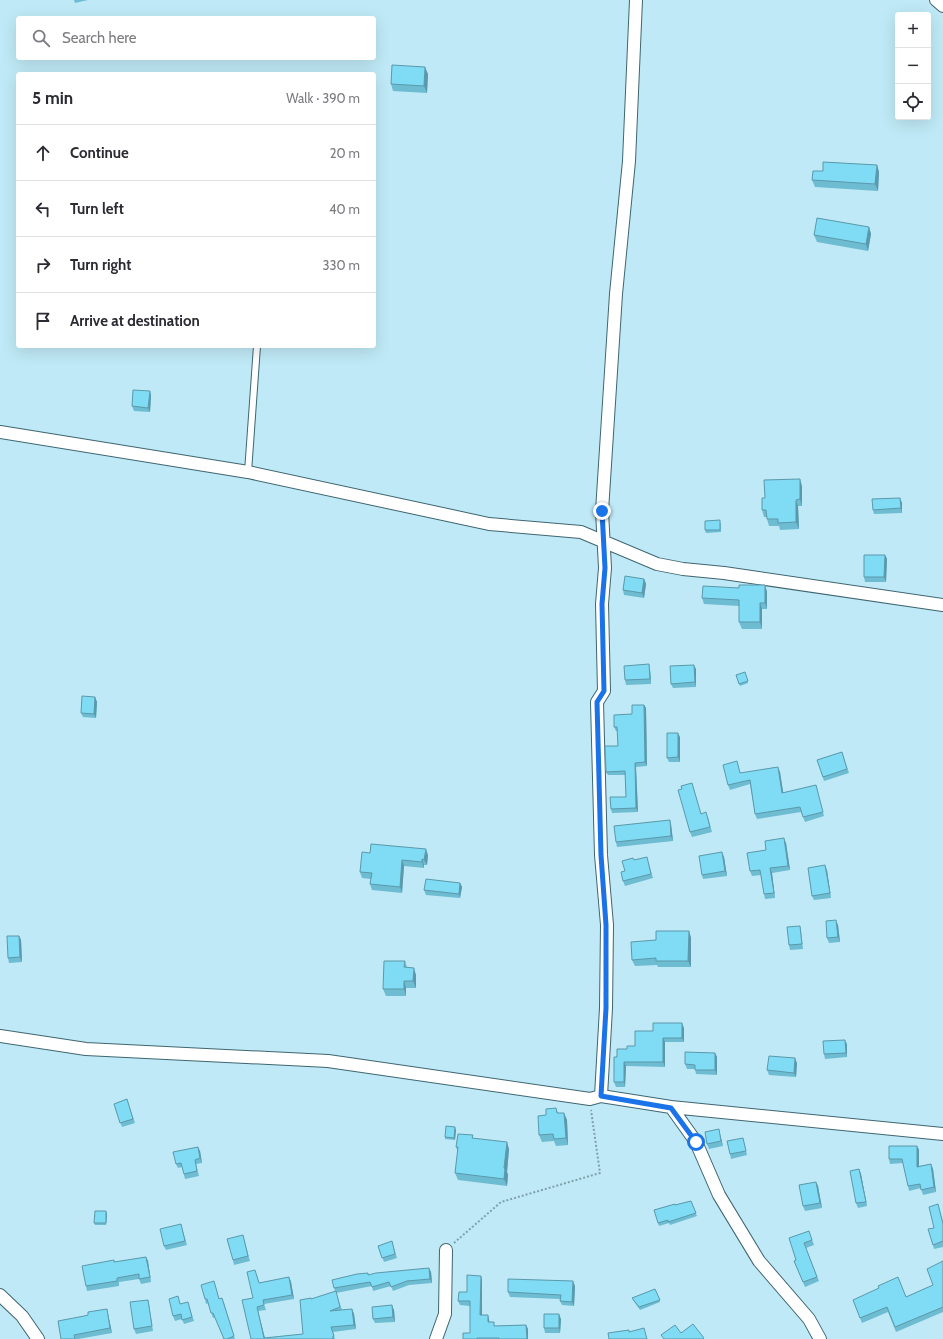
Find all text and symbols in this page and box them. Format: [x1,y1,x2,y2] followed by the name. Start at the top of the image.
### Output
[895,12,931,120] map controls
[895,12,931,48] button: +
[16,16,376,60] search box
[30,27,52,49] icon: search
[62,29,137,47] text: Search here
[895,48,931,84] button: −
[895,84,931,120] button: locate
[32,88,73,108] text: 5 min
[286,90,360,106] text: Walk · 390 m
[32,142,54,164] icon: ahead
[70,144,129,162] text: Continue
[330,145,360,161] text: 20 m
[32,198,54,220] icon: left
[70,200,124,218] text: Turn left
[329,201,360,217] text: 40 m
[32,254,54,276] icon: right
[70,256,131,274] text: Turn right
[323,257,360,273] text: 330 m
[32,310,54,332] icon: arrive
[70,312,200,330] text: Arrive at destination
[593,502,611,520] route end
[687,1133,705,1151] route start

